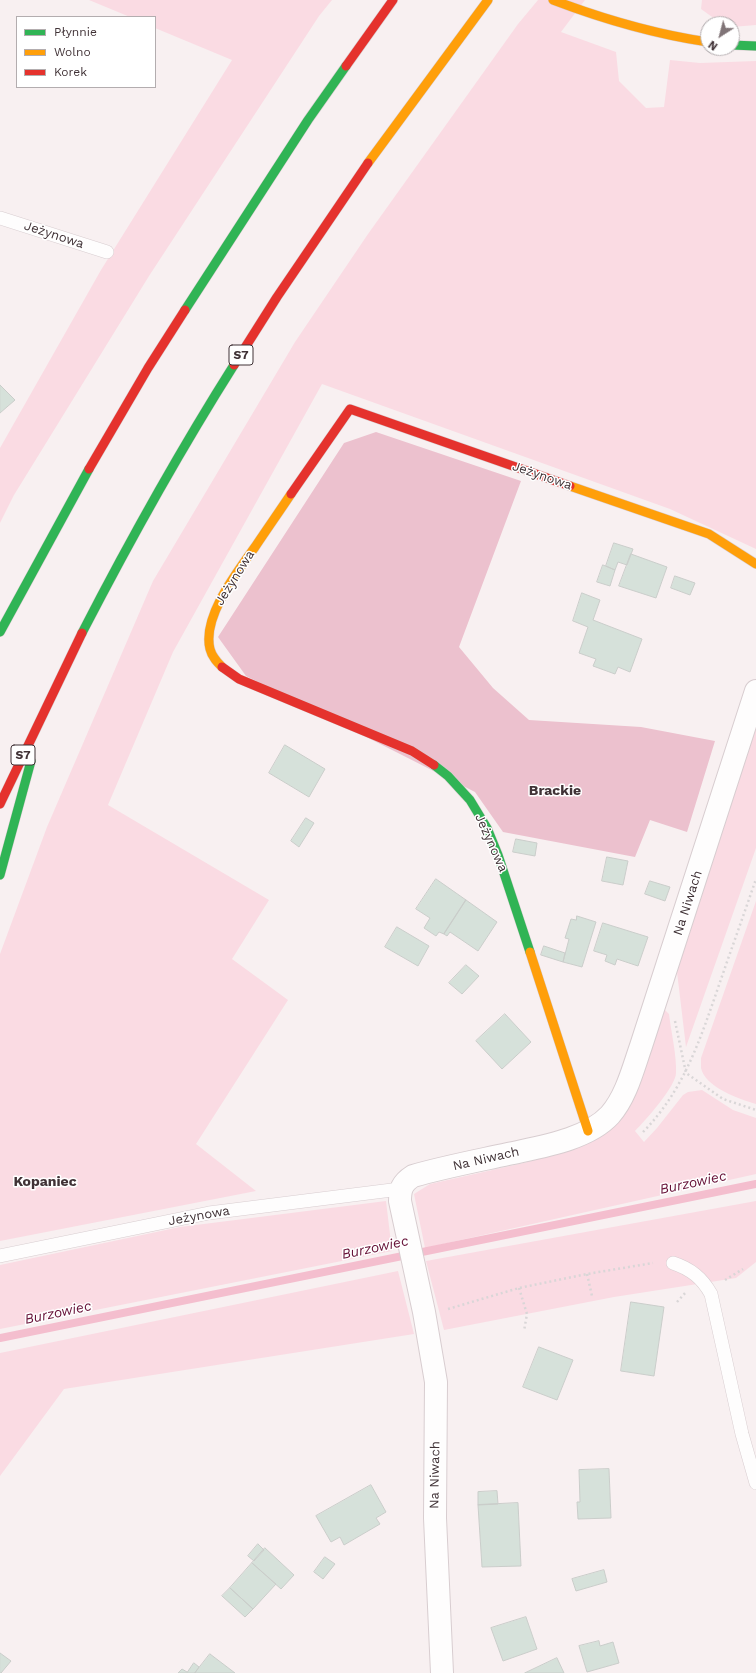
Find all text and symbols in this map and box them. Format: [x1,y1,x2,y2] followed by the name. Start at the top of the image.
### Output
[16,16,156,88] legend
[700,16,740,56] north arrow
[54,25,97,39] text: Płynnie
[706,38,720,53] text: N
[54,45,91,59] text: Wolno
[54,65,87,79] text: Korek
[22,218,86,252] street label: Jeżynowa
[229,345,253,365] road number: S7
[510,459,574,493] street label: Jeżynowa
[212,548,258,608] street label: Jeżynowa
[11,745,35,765] road number: S7
[529,783,581,799] district label: Brackie
[471,811,511,875] street label: Jeżynowa
[670,868,706,938] street label: Na Niwach
[451,1144,521,1174] street label: Na Niwach
[658,1168,728,1198] water label: Burzowiec
[13,1174,77,1190] district label: Kopaniec
[167,1203,231,1229] street label: Jeżynowa
[340,1233,410,1263] water label: Burzowiec
[23,1298,93,1328] water label: Burzowiec
[427,1441,443,1509] street label: Na Niwach

